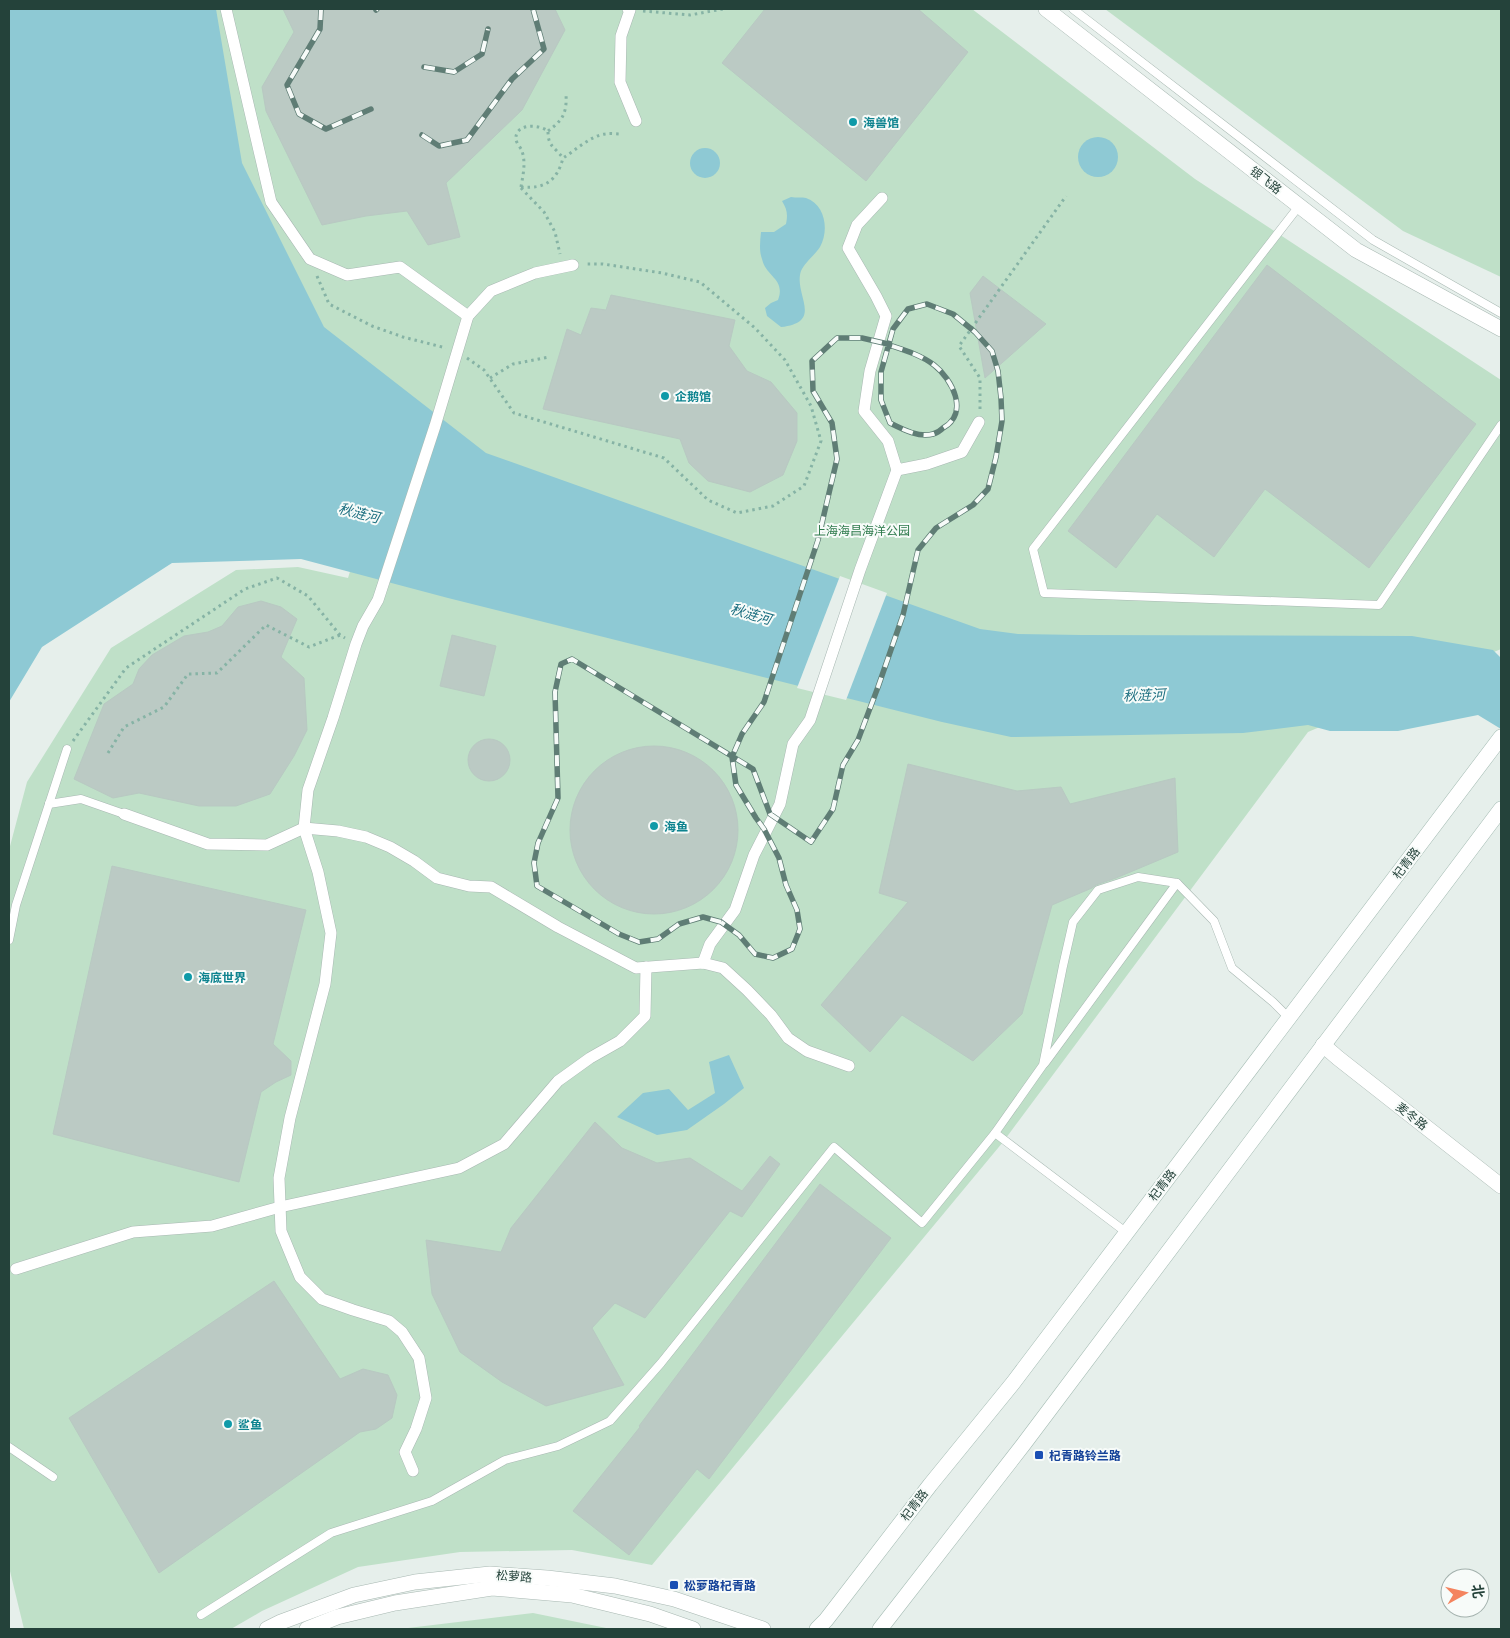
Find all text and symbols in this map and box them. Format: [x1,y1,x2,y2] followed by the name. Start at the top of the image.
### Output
[863,115,899,130] place label: 海兽馆
[847,116,859,128] marker: 海兽馆
[1247,163,1285,197] street label: 银飞路
[675,389,711,404] place label: 企鹅馆
[659,390,671,402] marker: 企鹅馆
[336,499,384,528] water label: 秋涟河
[814,523,910,538] park label: 上海海昌海洋公园
[728,600,777,629] water label: 秋涟河
[1123,685,1168,705] water label: 秋涟河
[664,819,688,834] place label: 海鱼
[648,820,660,832] marker: 海鱼
[1389,844,1423,882] street label: 杞青路
[198,970,246,985] place label: 海底世界
[182,971,194,983] marker: 海底世界
[1393,1099,1431,1133] street label: 麦冬路
[1145,1166,1179,1204] street label: 杞青路
[238,1417,262,1432] place label: 鲨鱼
[222,1418,234,1430] marker: 鲨鱼
[1049,1448,1121,1463] place label: 杞青路铃兰路
[1033,1449,1045,1461] marker: 杞青路铃兰路
[897,1486,931,1524] street label: 杞青路
[496,1567,532,1585] street label: 松萝路
[1440,1568,1490,1618] north arrow
[684,1578,756,1593] place label: 松萝路杞青路
[668,1579,680,1591] marker: 松萝路杞青路
[1468,1583,1488,1599] text: 北

